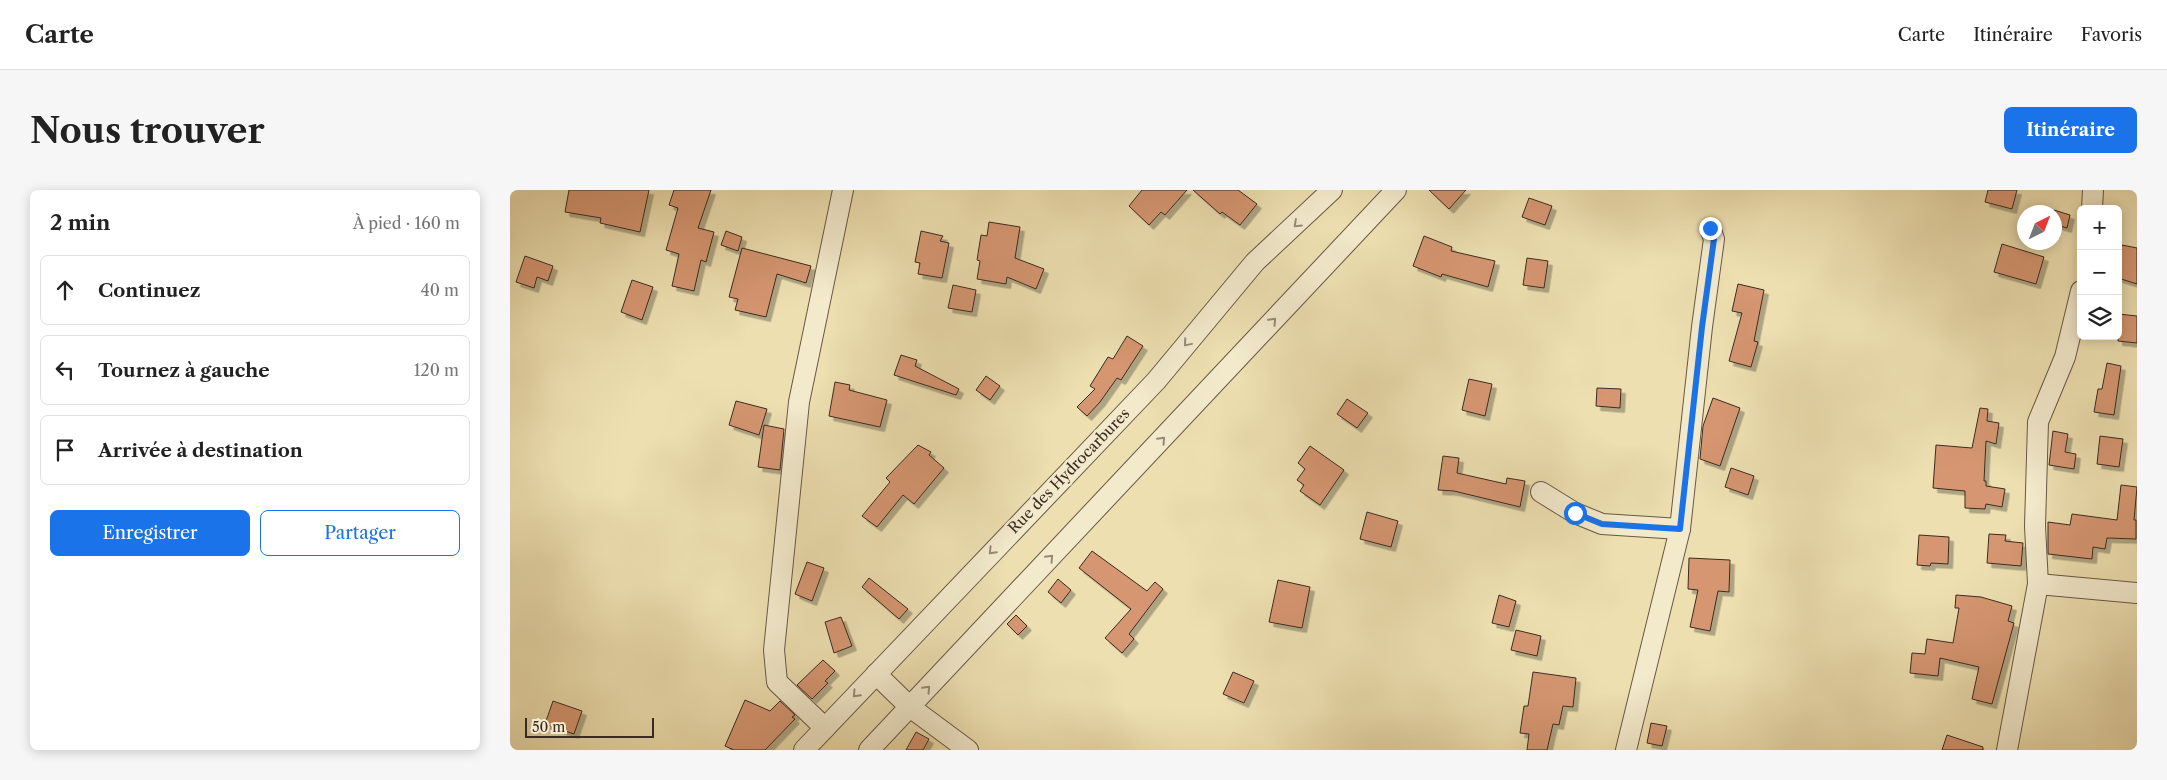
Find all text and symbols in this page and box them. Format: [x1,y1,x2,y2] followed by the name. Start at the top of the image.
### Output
[25,20,94,49] text: Carte
[1898,24,1945,46] text: Carte
[1973,24,2053,46] text: Itinéraire
[2081,24,2142,46] text: Favoris
[2004,107,2137,153] button: Itinéraire
[30,109,265,152] text: Nous trouver
[2017,205,2062,250] north arrow
[2077,205,2122,340] map controls
[2077,205,2122,250] button: +
[50,210,110,235] text: 2 min
[353,213,460,233] text: À pied · 160 m
[1699,217,1722,240] route end
[1294,218,1303,227] one-way arrow
[2077,250,2122,295] button: −
[51,276,79,304] icon: ahead
[98,279,200,302] text: Continuez
[420,280,459,300] text: 40 m
[2077,295,2122,340] button: layers
[1267,318,1276,327] one-way arrow
[1184,338,1193,347] one-way arrow
[51,356,79,384] icon: left
[98,359,270,382] text: Tournez à gauche
[414,360,459,380] text: 120 m
[1004,404,1133,537] street label: Rue des Hydrocarbures
[51,436,79,464] icon: arrive
[1156,436,1165,445] one-way arrow
[98,439,303,462] text: Arrivée à destination
[1564,502,1587,525] route start
[50,510,250,556] button: Enregistrer
[260,510,460,556] button: Partager
[989,545,998,554] one-way arrow
[1044,555,1053,564] one-way arrow
[921,686,930,695] one-way arrow
[853,689,862,698] one-way arrow
[525,715,654,738] scale bar
[532,718,565,736] text: 50 m

